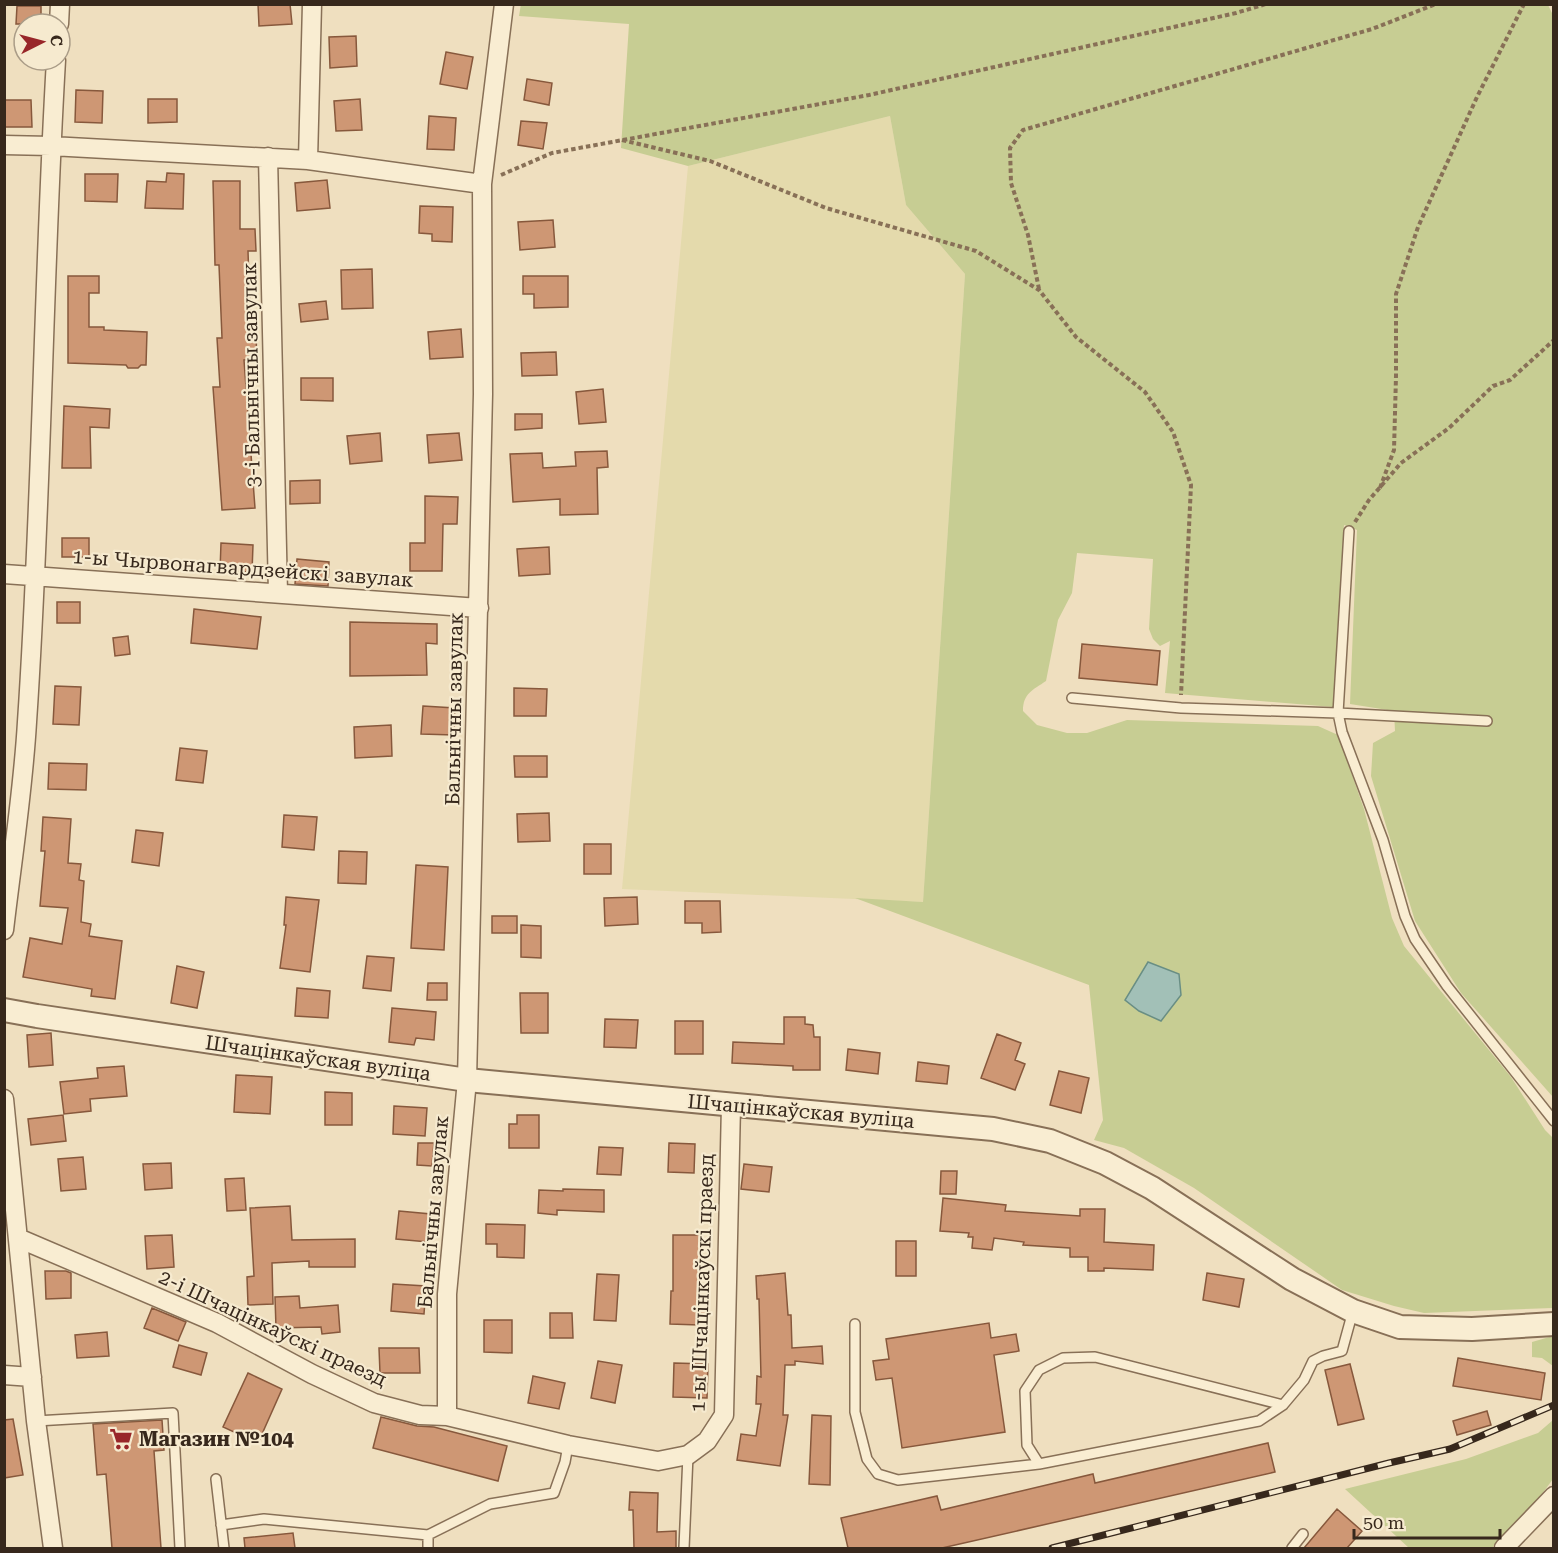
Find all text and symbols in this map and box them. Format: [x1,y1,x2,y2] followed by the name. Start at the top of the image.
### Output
[12,12,72,72] north arrow
[46,34,66,47] text: С
[237,262,265,488] street label: 3-і Бальнічны завулак
[72,544,415,592] street label: 1-ы Чырвонагвардзейскі завулак
[440,612,468,806] street label: Бальнічны завулак
[204,1030,432,1086] street label: Шчацінкаўская вуліца
[687,1089,915,1133] street label: Шчацінкаўская вуліца
[413,1114,453,1309] street label: Бальнічны завулак
[685,1153,719,1413] street label: 1-ы Шчацінкаўскі праезд
[155,1265,391,1392] street label: 2-і Шчацінкаўскі праезд
[108,1426,134,1452] supermarket icon: Магазин №104
[139,1427,295,1451] place label: Магазин №104
[1354,1502,1500,1540] scale bar
[1363,1512,1404,1533] text: 50 m

